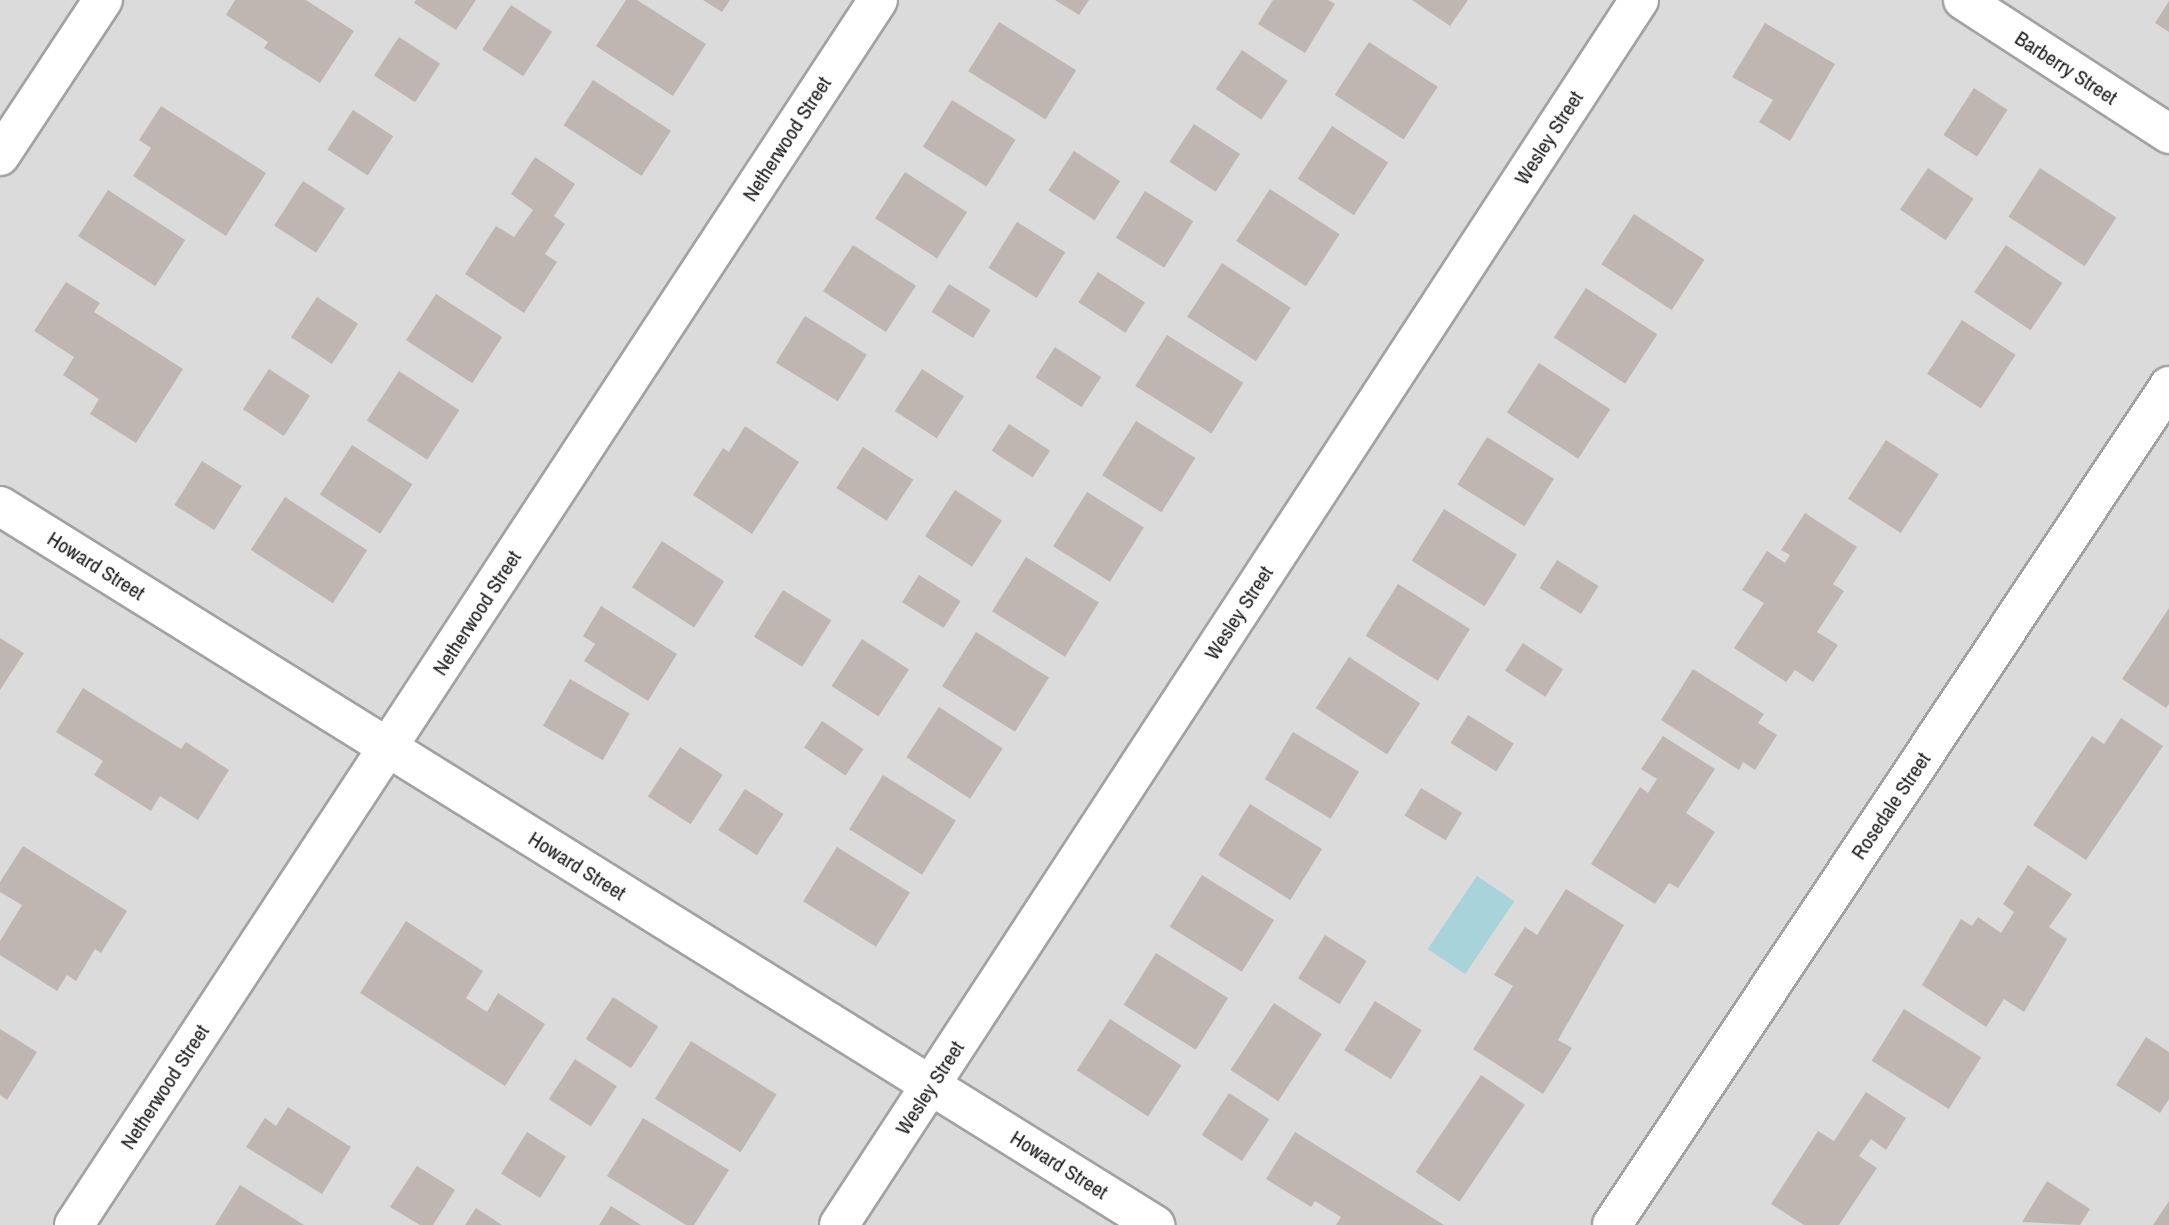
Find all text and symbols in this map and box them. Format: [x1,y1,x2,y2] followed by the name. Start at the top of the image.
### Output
[2010,26,2122,110] street label: Barberry Street
[737,72,837,206] street label: Netherwood Street
[1509,86,1589,190] street label: Wesley Street
[43,526,149,606] street label: Howard Street
[427,546,527,680] street label: Netherwood Street
[1199,561,1279,665] street label: Wesley Street
[1846,748,1936,864] street label: Rosedale Street
[524,826,630,906] street label: Howard Street
[115,1020,215,1154] street label: Netherwood Street
[890,1036,970,1140] street label: Wesley Street
[1006,1125,1112,1205] street label: Howard Street

